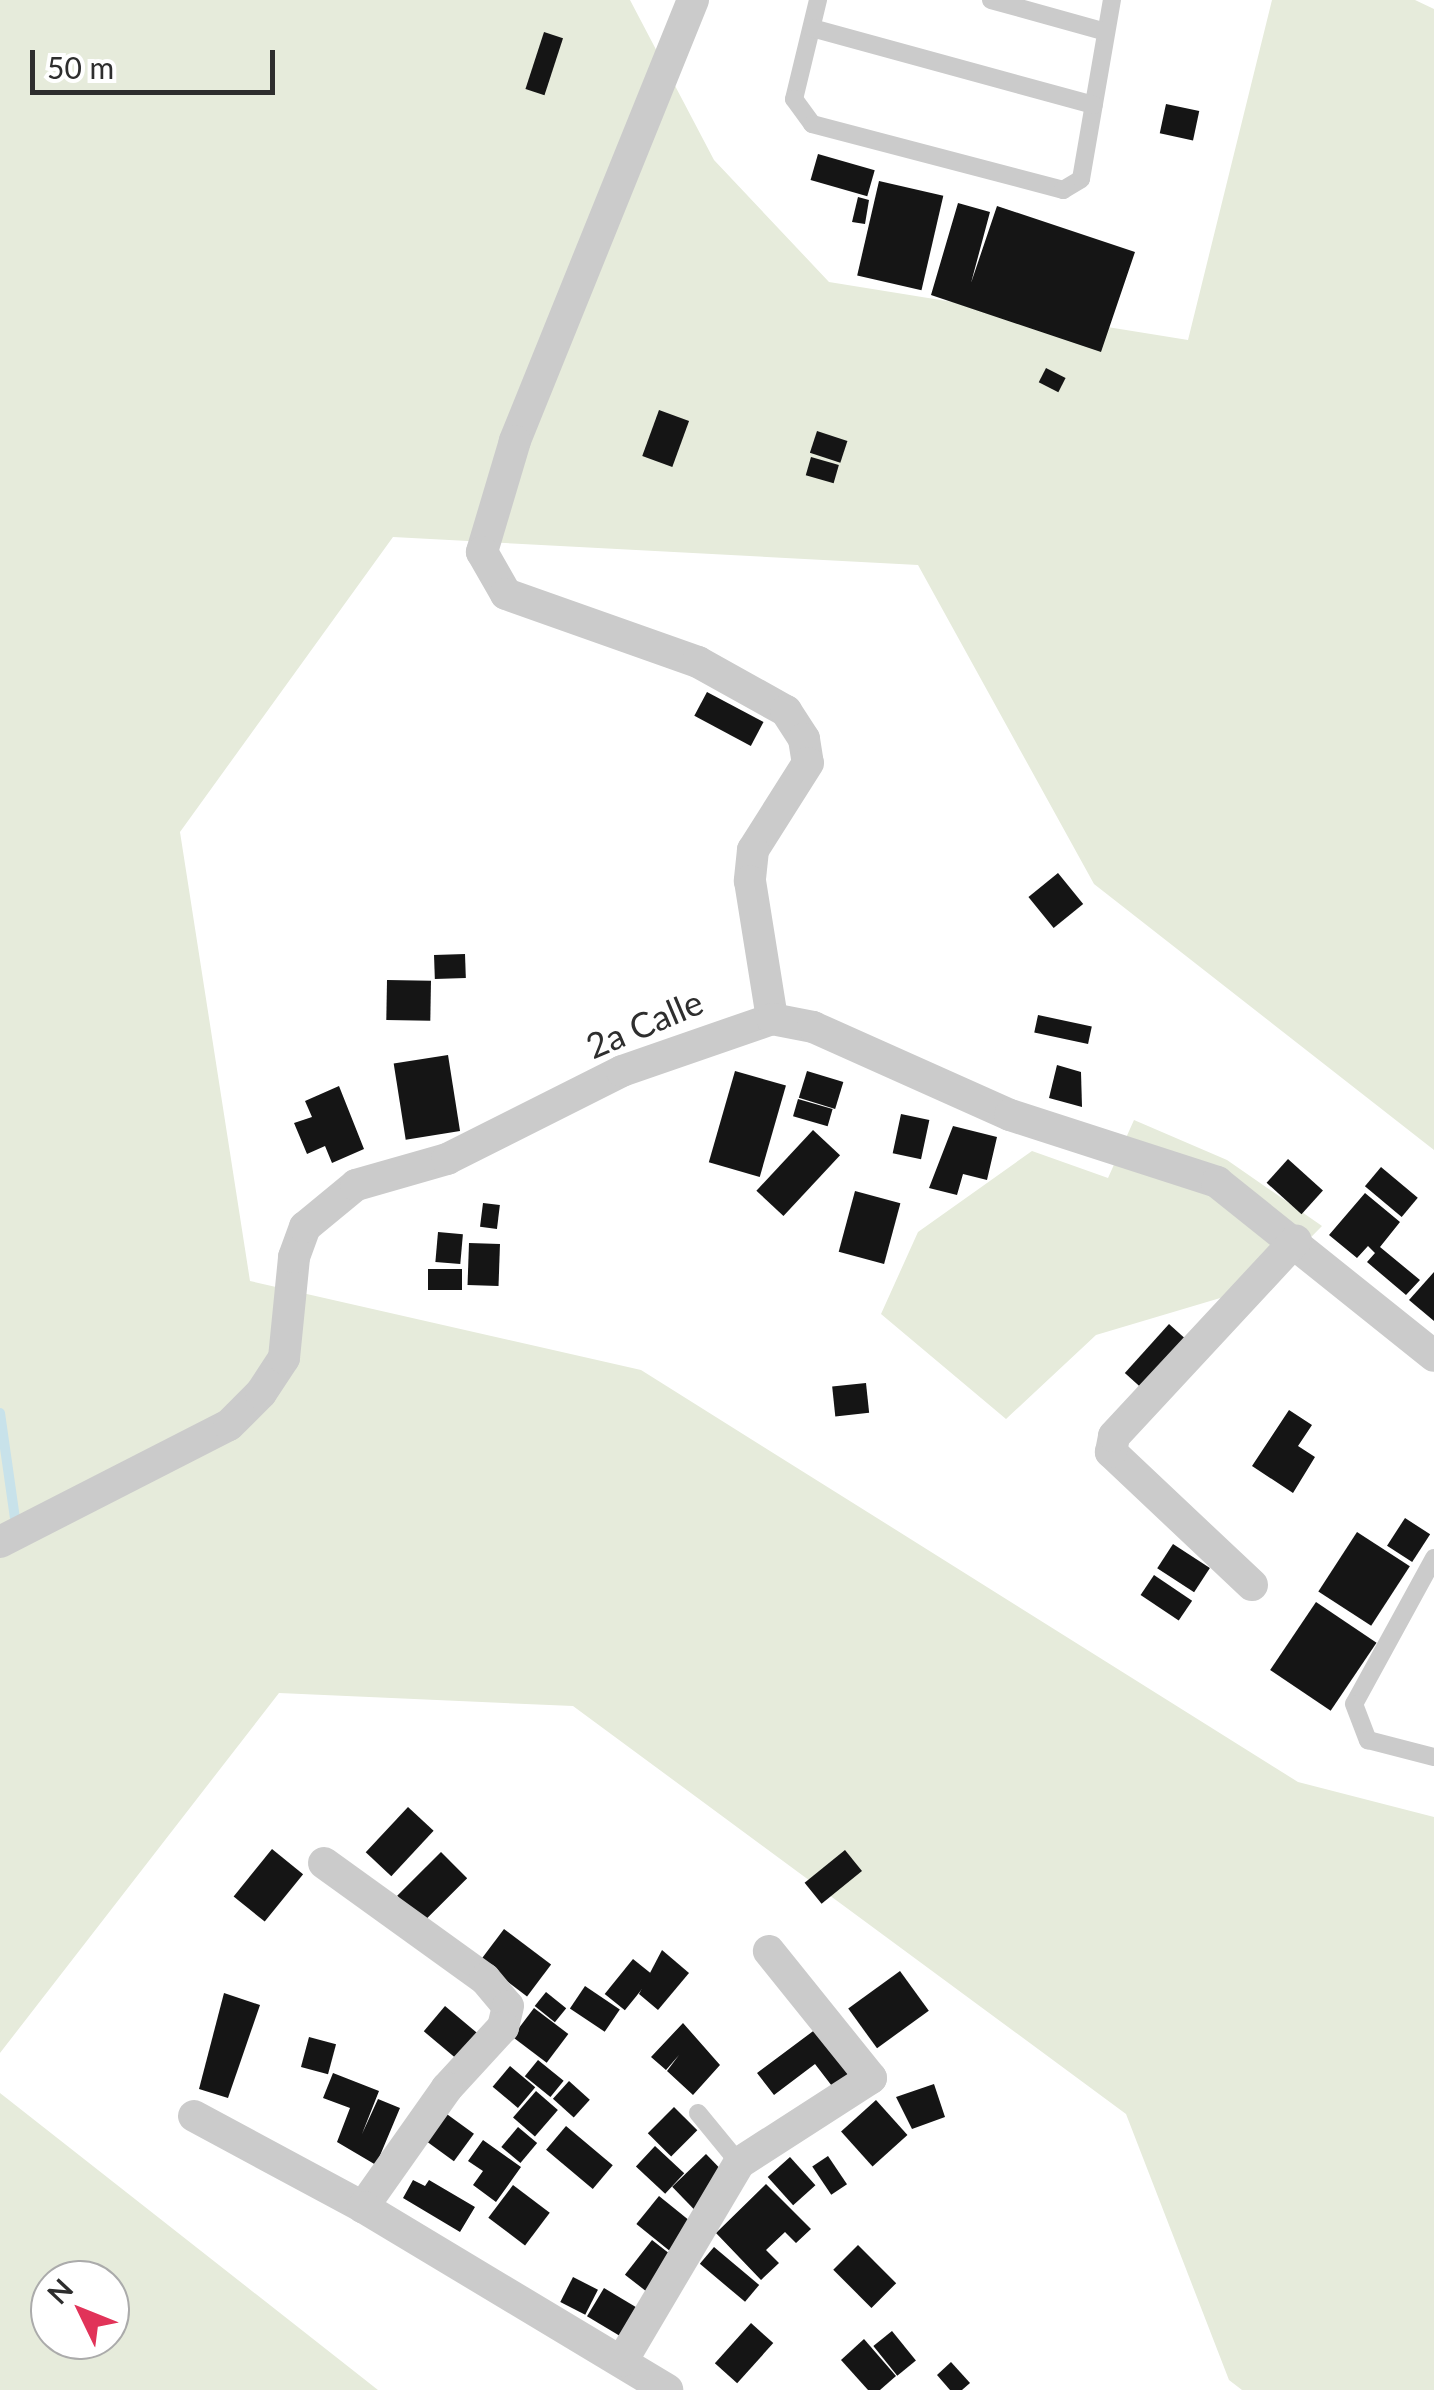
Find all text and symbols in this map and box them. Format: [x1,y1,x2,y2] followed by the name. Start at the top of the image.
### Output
[35,30,280,92] scale bar
[47,49,114,85] text: 50 m
[579,980,709,1066] street label: 2a Calle
[30,2260,130,2360] north arrow
[40,2271,79,2310] text: N

